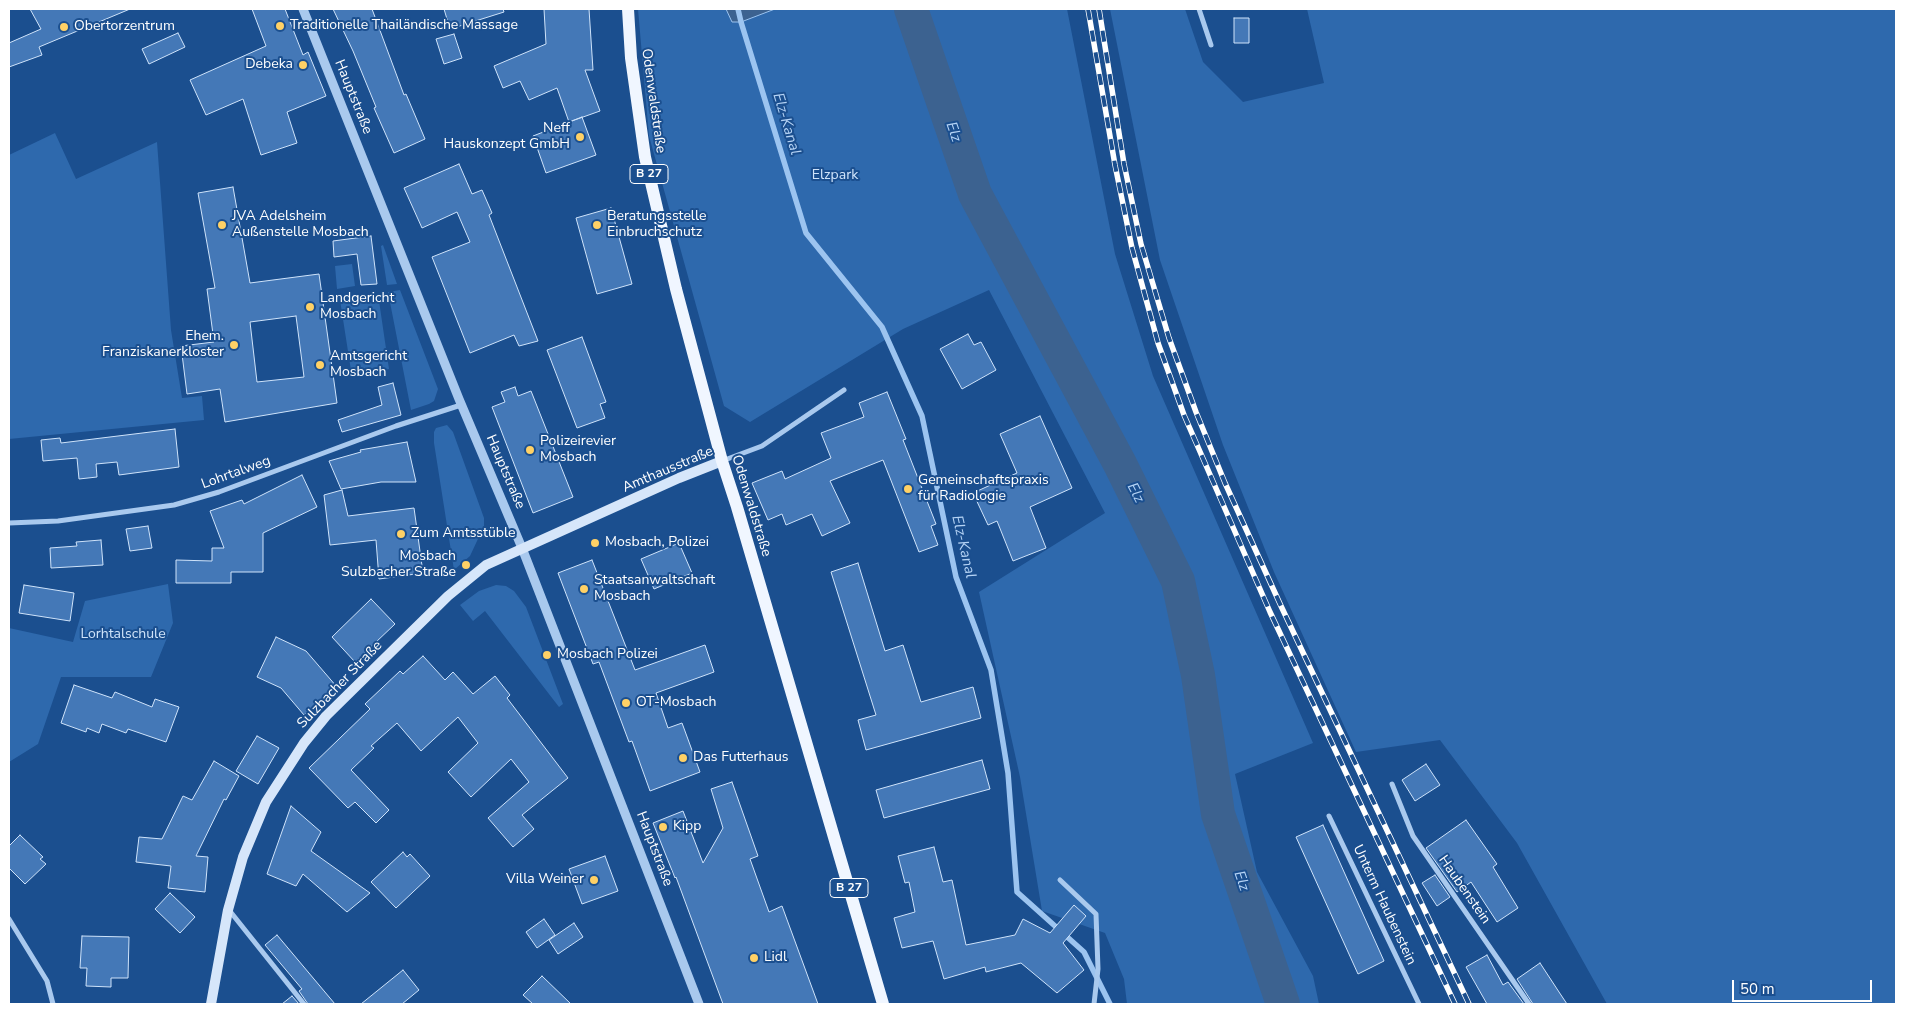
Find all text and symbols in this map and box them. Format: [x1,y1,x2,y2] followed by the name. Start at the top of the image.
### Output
[290,18,518,34] place label: Traditionelle Thailändische Massage
[74,19,175,35] place label: Obertorzentrum
[274,20,286,32] marker: Traditionelle Thailändische Massage
[58,21,70,33] marker: Obertorzentrum
[637,48,669,154] street label: Odenwaldstraße
[245,57,293,73] place label: Debeka
[330,57,376,137] street label: Hauptstraße
[297,59,309,71] marker: Debeka
[768,91,804,157] water label: Elz-Kanal
[941,120,965,144] water label: Elz
[443,121,570,154] place label: Neff Hauskonzept GmbH
[574,131,586,143] marker: Neff Hauskonzept GmbH
[630,164,668,183] road number: B 27
[812,168,858,184] park label: Elzpark
[232,209,369,242] place label: JVA Adelsheim Außenstelle Mosbach
[607,209,707,242] place label: Beratungsstelle Einbruchschutz
[216,219,228,231] marker: JVA Adelsheim Außenstelle Mosbach
[591,219,603,231] marker: Beratungsstelle Einbruchschutz
[320,291,394,324] place label: Landgericht Mosbach
[304,301,316,313] marker: Landgericht Mosbach
[102,329,224,362] place label: Ehem. Franziskanerkloster
[228,339,240,351] marker: Ehem. Franziskanerkloster
[330,349,407,382] place label: Amtsgericht Mosbach
[314,359,326,371] marker: Amtsgericht Mosbach
[482,432,528,512] street label: Hauptstraße
[540,434,616,467] place label: Polizeirevier Mosbach
[620,443,716,497] street label: Amthausstraße
[524,444,536,456] marker: Polizeirevier Mosbach
[199,453,273,493] street label: Lohrtalweg
[728,453,774,559] street label: Odenwaldstraße
[918,473,1049,506] place label: Gemeinschaftspraxis für Radiologie
[1122,480,1148,506] water label: Elz
[902,483,914,495] marker: Gemeinschaftspraxis für Radiologie
[947,514,979,580] water label: Elz-Kanal
[411,526,515,542] place label: Zum Amtsstüble
[395,528,407,540] marker: Zum Amtsstüble
[605,535,709,551] place label: Mosbach, Polizei
[589,537,601,549] marker: Mosbach, Polizei
[341,549,456,582] place label: Mosbach Sulzbacher Straße
[460,559,472,571] marker: Mosbach Sulzbacher Straße
[594,573,715,606] place label: Staatsanwaltschaft Mosbach
[578,583,590,595] marker: Staatsanwaltschaft Mosbach
[80,627,166,643] park label: Lorhtalschule
[294,638,386,732] street label: Sulzbacher Straße
[557,647,658,663] place label: Mosbach Polizei
[541,649,553,661] marker: Mosbach Polizei
[636,695,716,711] place label: OT-Mosbach
[620,697,632,709] marker: OT-Mosbach
[693,750,788,766] place label: Das Futterhaus
[677,752,689,764] marker: Das Futterhaus
[632,809,676,889] street label: Hauptstraße
[673,819,701,835] place label: Kipp
[657,821,669,833] marker: Kipp
[1349,842,1419,968] street label: Unterm Haubenstein
[1434,853,1494,927] street label: Haubenstein
[1229,869,1253,893] water label: Elz
[506,872,584,888] place label: Villa Weiner
[588,874,600,886] marker: Villa Weiner
[830,878,868,898] road number: B 27
[764,950,787,966] place label: Lidl
[748,952,760,964] marker: Lidl
[1735,970,1875,1002] scale bar
[1740,979,1775,999] text: 50 m

